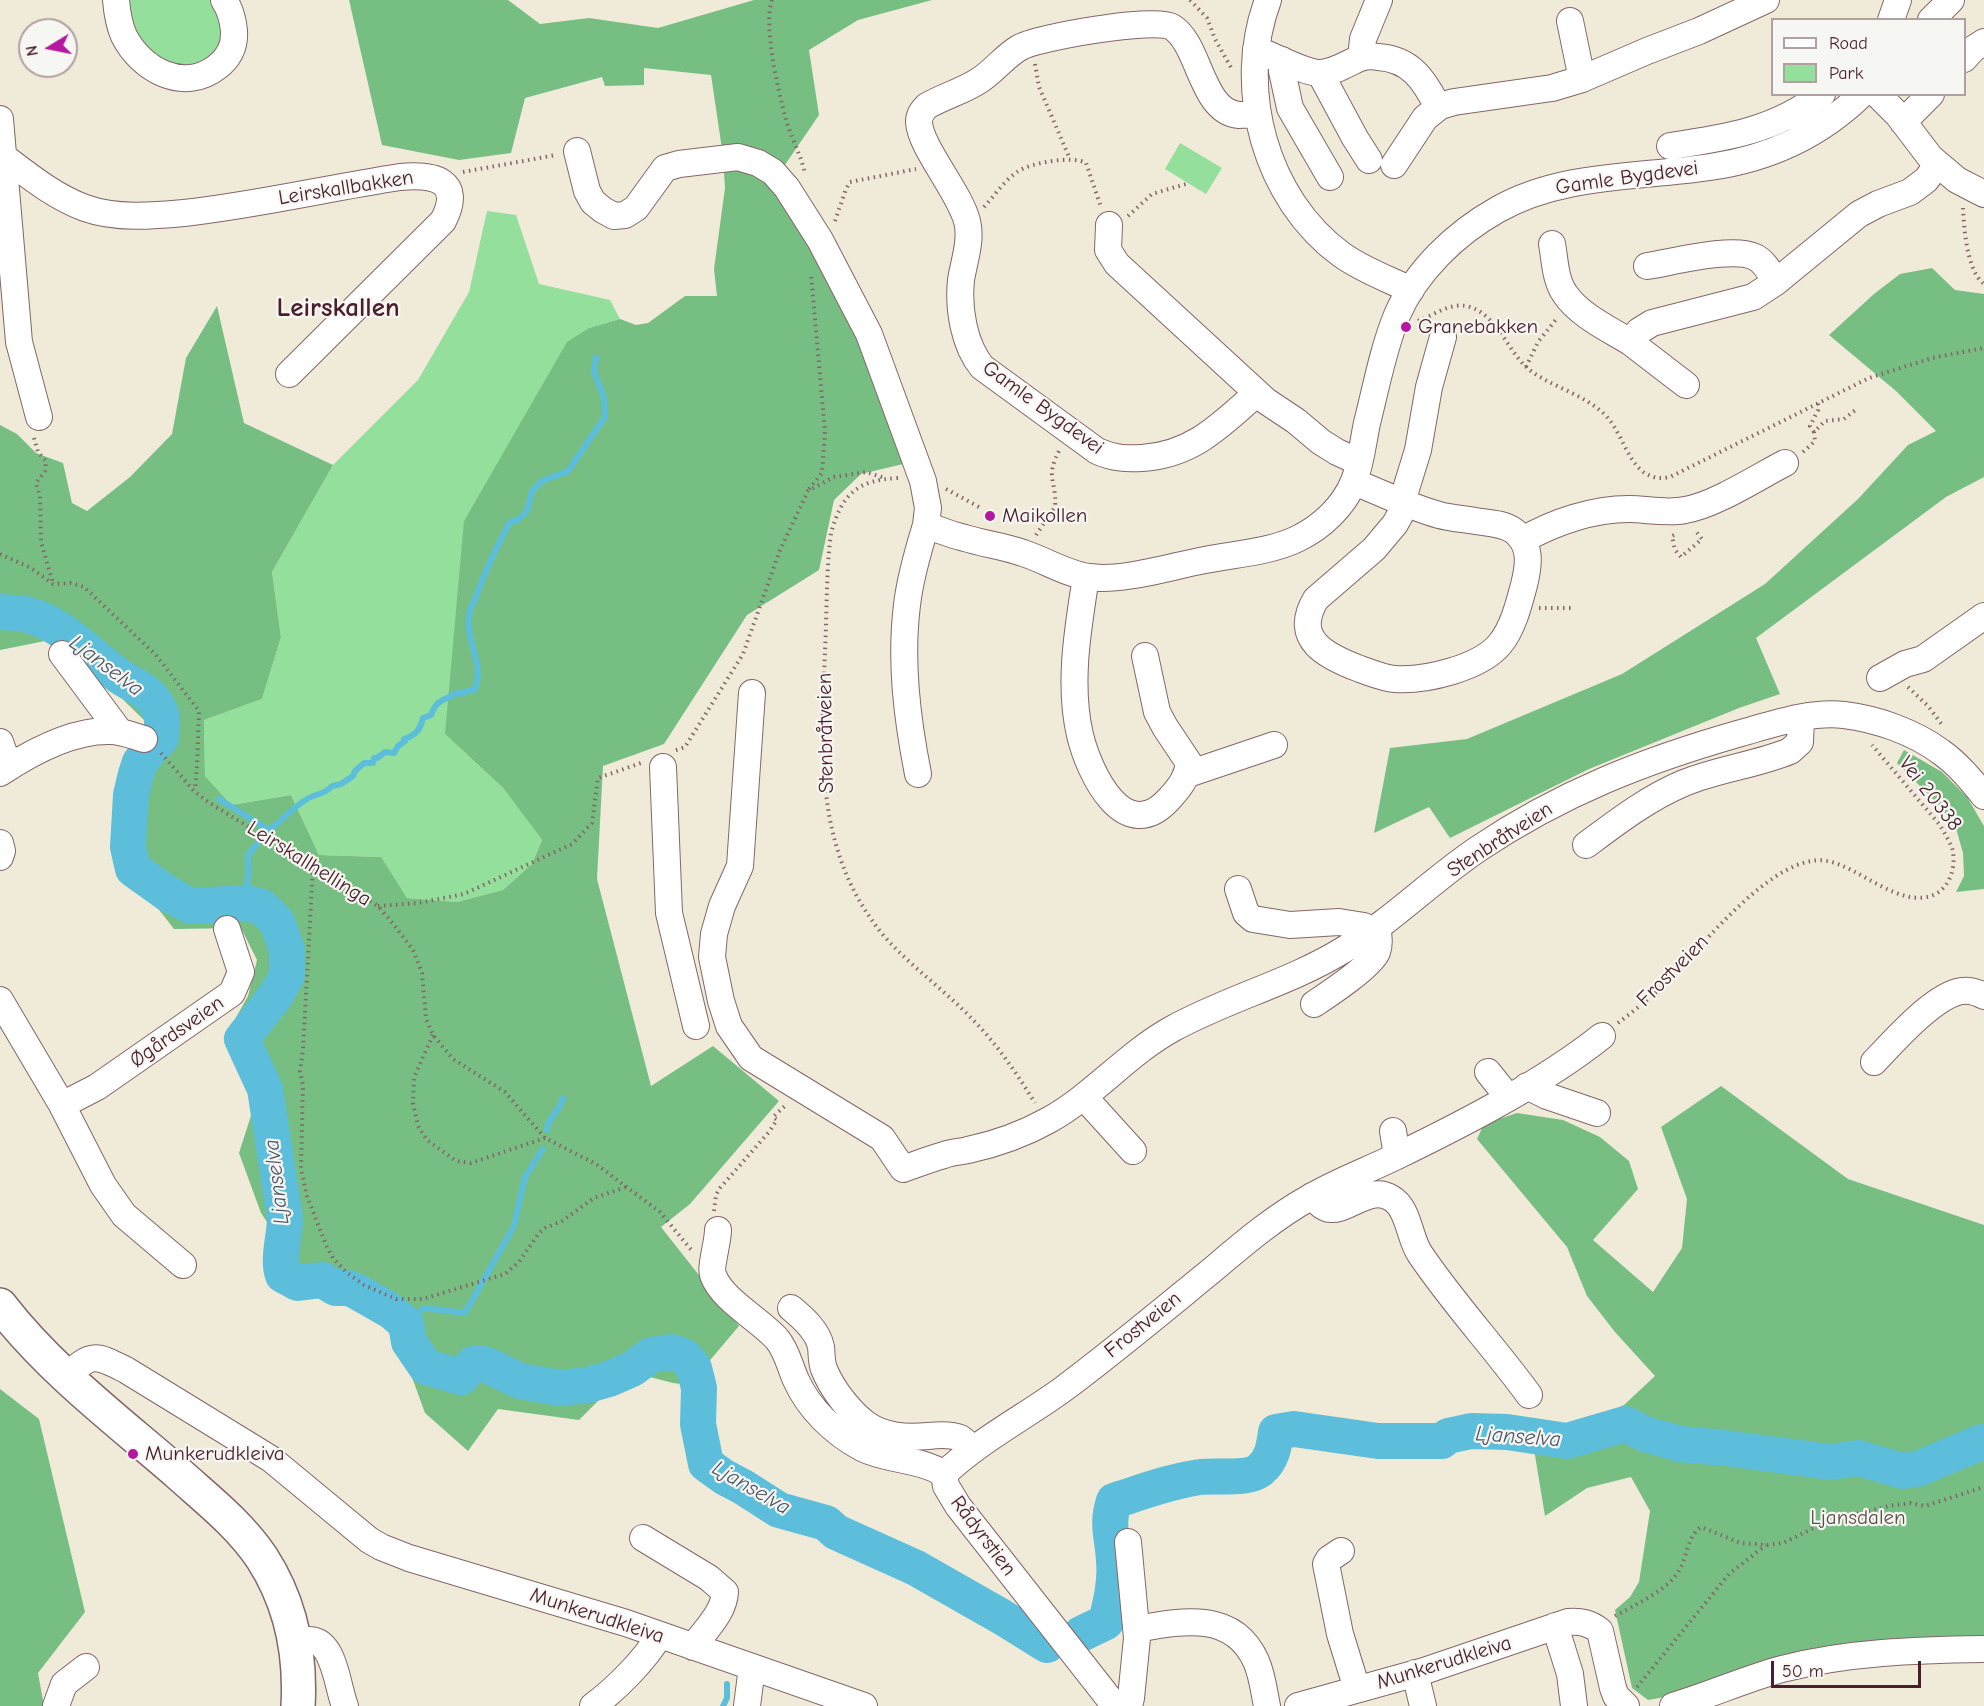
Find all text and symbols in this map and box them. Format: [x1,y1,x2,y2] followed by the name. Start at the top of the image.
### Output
[18,18,78,78] north arrow
[1771,18,1966,96] legend
[1829,33,1868,54] text: Road
[22,44,42,57] text: N
[1829,63,1863,84] text: Park
[1554,156,1700,200] street label: Gamle Bygdevei
[277,165,415,211] street label: Leirskallbakken
[276,292,400,324] district label: Leirskallen
[1418,314,1538,340] place label: Granebakken
[1399,320,1413,334] marker: Granebakken
[977,356,1109,460] street label: Gamle Bygdevei
[1002,503,1087,529] place label: Maikollen
[983,509,997,523] marker: Maikollen
[64,630,148,702] water label: Ljanselva
[812,672,840,794] street label: Stenbråtveien
[1893,752,1967,836] street label: Vei 20338
[1443,797,1557,883] street label: Stenbråtveien
[242,816,376,912] street label: Leirskallhellinga
[1632,930,1714,1012] street label: Frostveien
[125,991,229,1073] street label: Øgårdsveien
[259,1138,295,1226] water label: Ljanselva
[1099,1286,1187,1364] street label: Frostveien
[1474,1421,1562,1453] water label: Ljanselva
[145,1441,285,1467] place label: Munkerudkleiva
[126,1447,140,1461] marker: Munkerudkleiva
[707,1455,795,1521] water label: Ljanselva
[945,1491,1021,1581] street label: Rådyrstien
[1810,1505,1906,1531] park label: Ljansdalen
[527,1582,667,1650] street label: Munkerudkleiva
[1374,1631,1514,1695] street label: Munkerudkleiva
[1774,1649,1924,1687] scale bar
[1782,1661,1824,1682] text: 50 m

